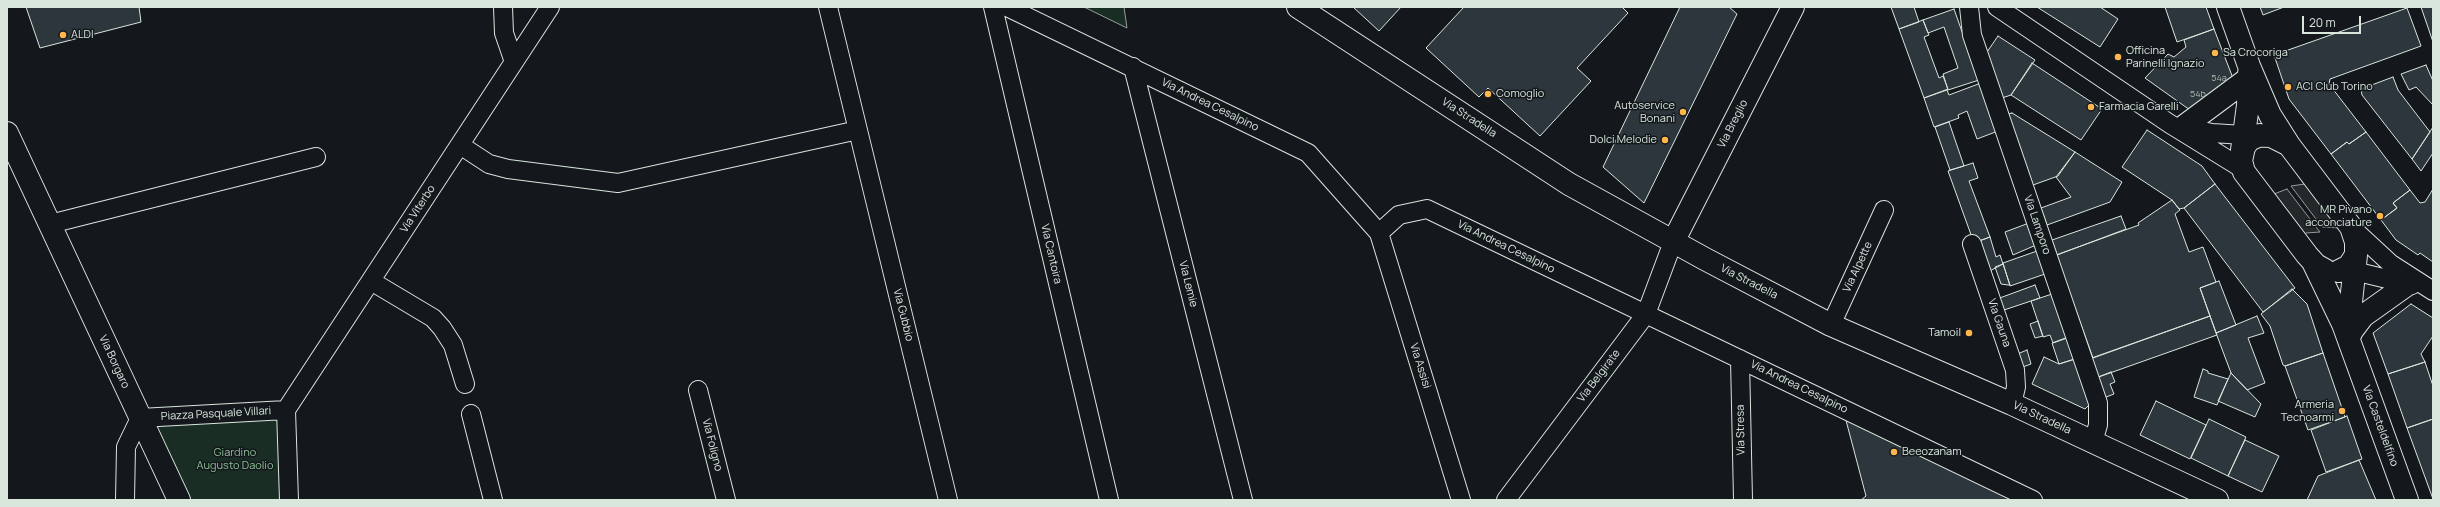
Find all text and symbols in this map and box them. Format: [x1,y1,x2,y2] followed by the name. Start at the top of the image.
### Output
[2304,8,2363,34] scale bar
[2309,14,2336,31] text: 20 m
[71,28,94,42] place label: ALDI
[58,30,68,40] marker: ALDI
[2126,44,2204,70] place label: Officina Parinelli Ignazio
[2223,46,2288,60] place label: Sa Crocoriga
[2210,48,2220,58] marker: Sa Crocoriga
[2113,52,2123,62] marker: Officina Parinelli Ignazio
[2211,73,2227,83] house number: 54a
[1159,76,1261,134] street label: Via Andrea Cesalpino
[2296,80,2373,94] place label: ACI Club Torino
[2283,82,2293,92] marker: ACI Club Torino
[1496,87,1544,101] place label: Comoglio
[1483,89,1493,99] marker: Comoglio
[2190,89,2206,99] house number: 54b
[1439,95,1499,141] street label: Via Stradella
[1715,98,1751,150] street label: Via Breglio
[1614,99,1675,125] place label: Autoservice Bonani
[2099,100,2178,114] place label: Farmacia Garelli
[2086,102,2096,112] marker: Farmacia Garelli
[1678,107,1688,117] marker: Autoservice Bonani
[1590,133,1657,147] place label: Dolci Melodie
[1660,135,1670,145] marker: Dolci Melodie
[398,183,438,235] street label: Via Viterbo
[2021,194,2053,256] street label: Via Lamporo
[2305,203,2372,229] place label: MR Pivano acconciature
[2375,211,2385,221] marker: MR Pivano acconciature
[1455,218,1557,276] street label: Via Andrea Cesalpino
[1038,223,1064,285] street label: Via Cantoira
[1841,240,1875,294] street label: Via Alpette
[1176,259,1200,309] street label: Via Lemie
[1718,262,1780,302] street label: Via Stradella
[890,287,916,343] street label: Via Gubbio
[1985,297,2013,349] street label: Via Gauna
[1928,326,1961,340] place label: Tamoil
[1964,328,1974,338] marker: Tamoil
[96,333,132,391] street label: Via Borgaro
[1407,342,1433,390] street label: Via Assisi
[1575,347,1623,405] street label: Via Belgirate
[1748,358,1850,416] street label: Via Andrea Cesalpino
[2359,384,2401,468] street label: Via Casteldelfino
[2281,398,2334,424] place label: Armeria Tecnoarmi
[2011,399,2073,437] street label: Via Stradella
[161,405,271,423] street label: Piazza Pasquale Villari
[1734,405,1748,455] street label: Via Stresa
[2337,406,2347,416] marker: Armeria Tecnoarmi
[699,417,725,473] street label: Via Foligno
[1902,445,1961,459] place label: Beeozanam
[197,446,273,472] park label: Giardino Augusto Daolio
[1889,447,1899,457] marker: Beeozanam

